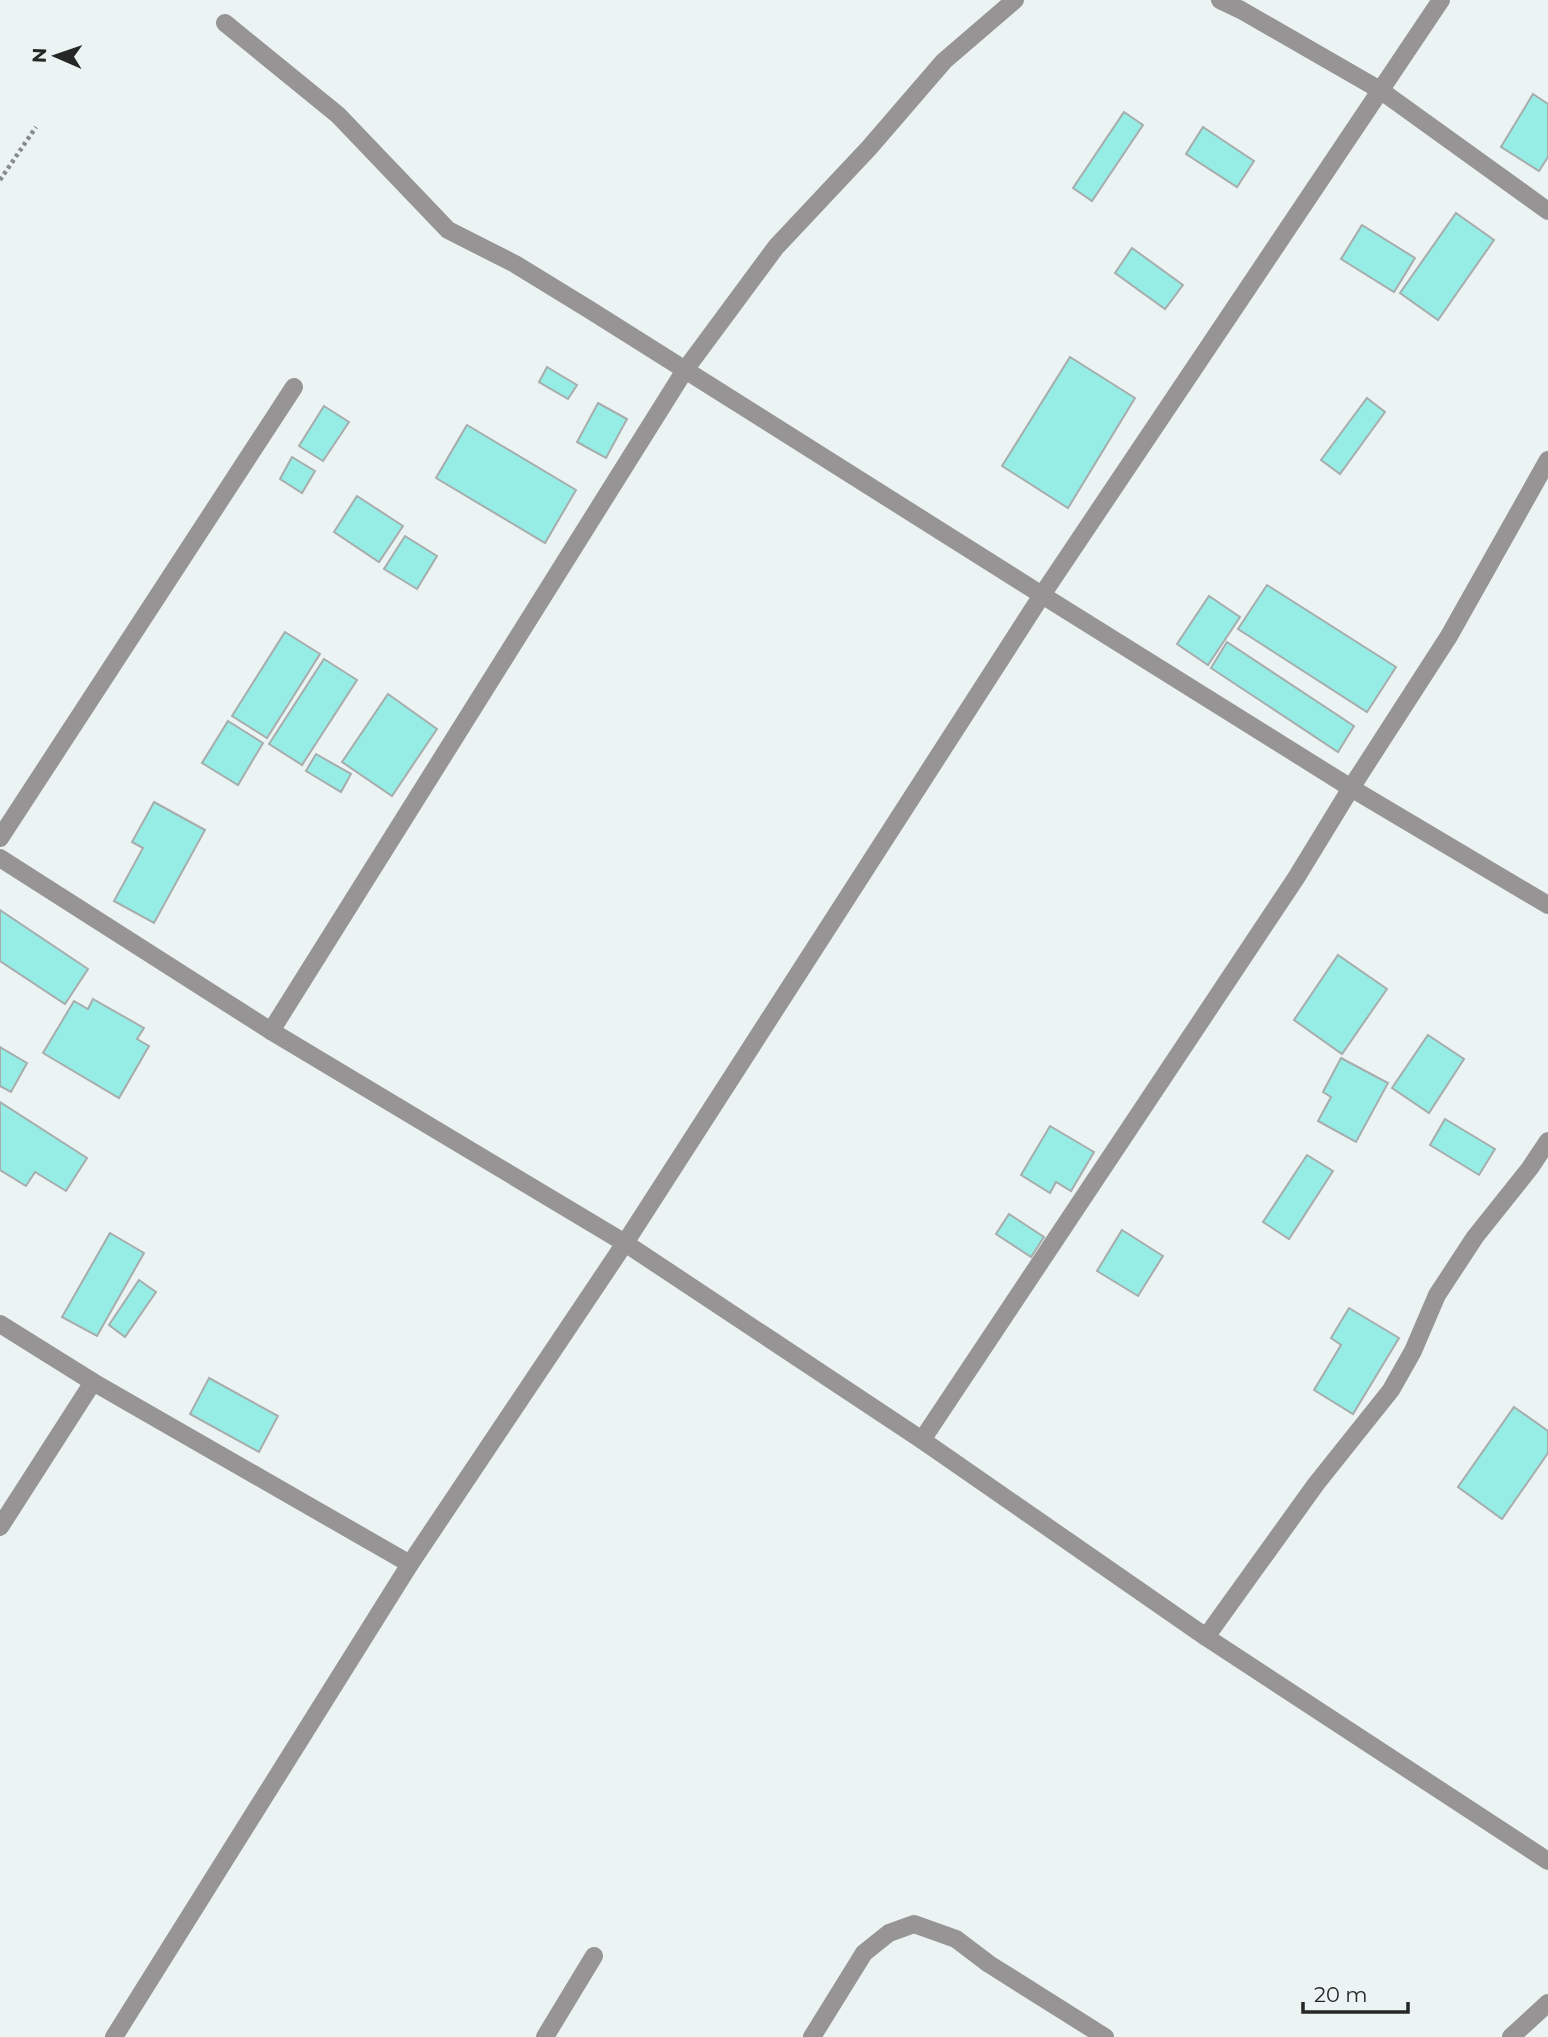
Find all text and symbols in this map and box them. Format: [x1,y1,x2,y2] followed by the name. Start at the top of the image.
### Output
[21,21,91,91] north arrow
[28,47,51,64] text: N
[1303,1970,1408,2014] scale bar
[1314,1982,1368,2007] text: 20 m

